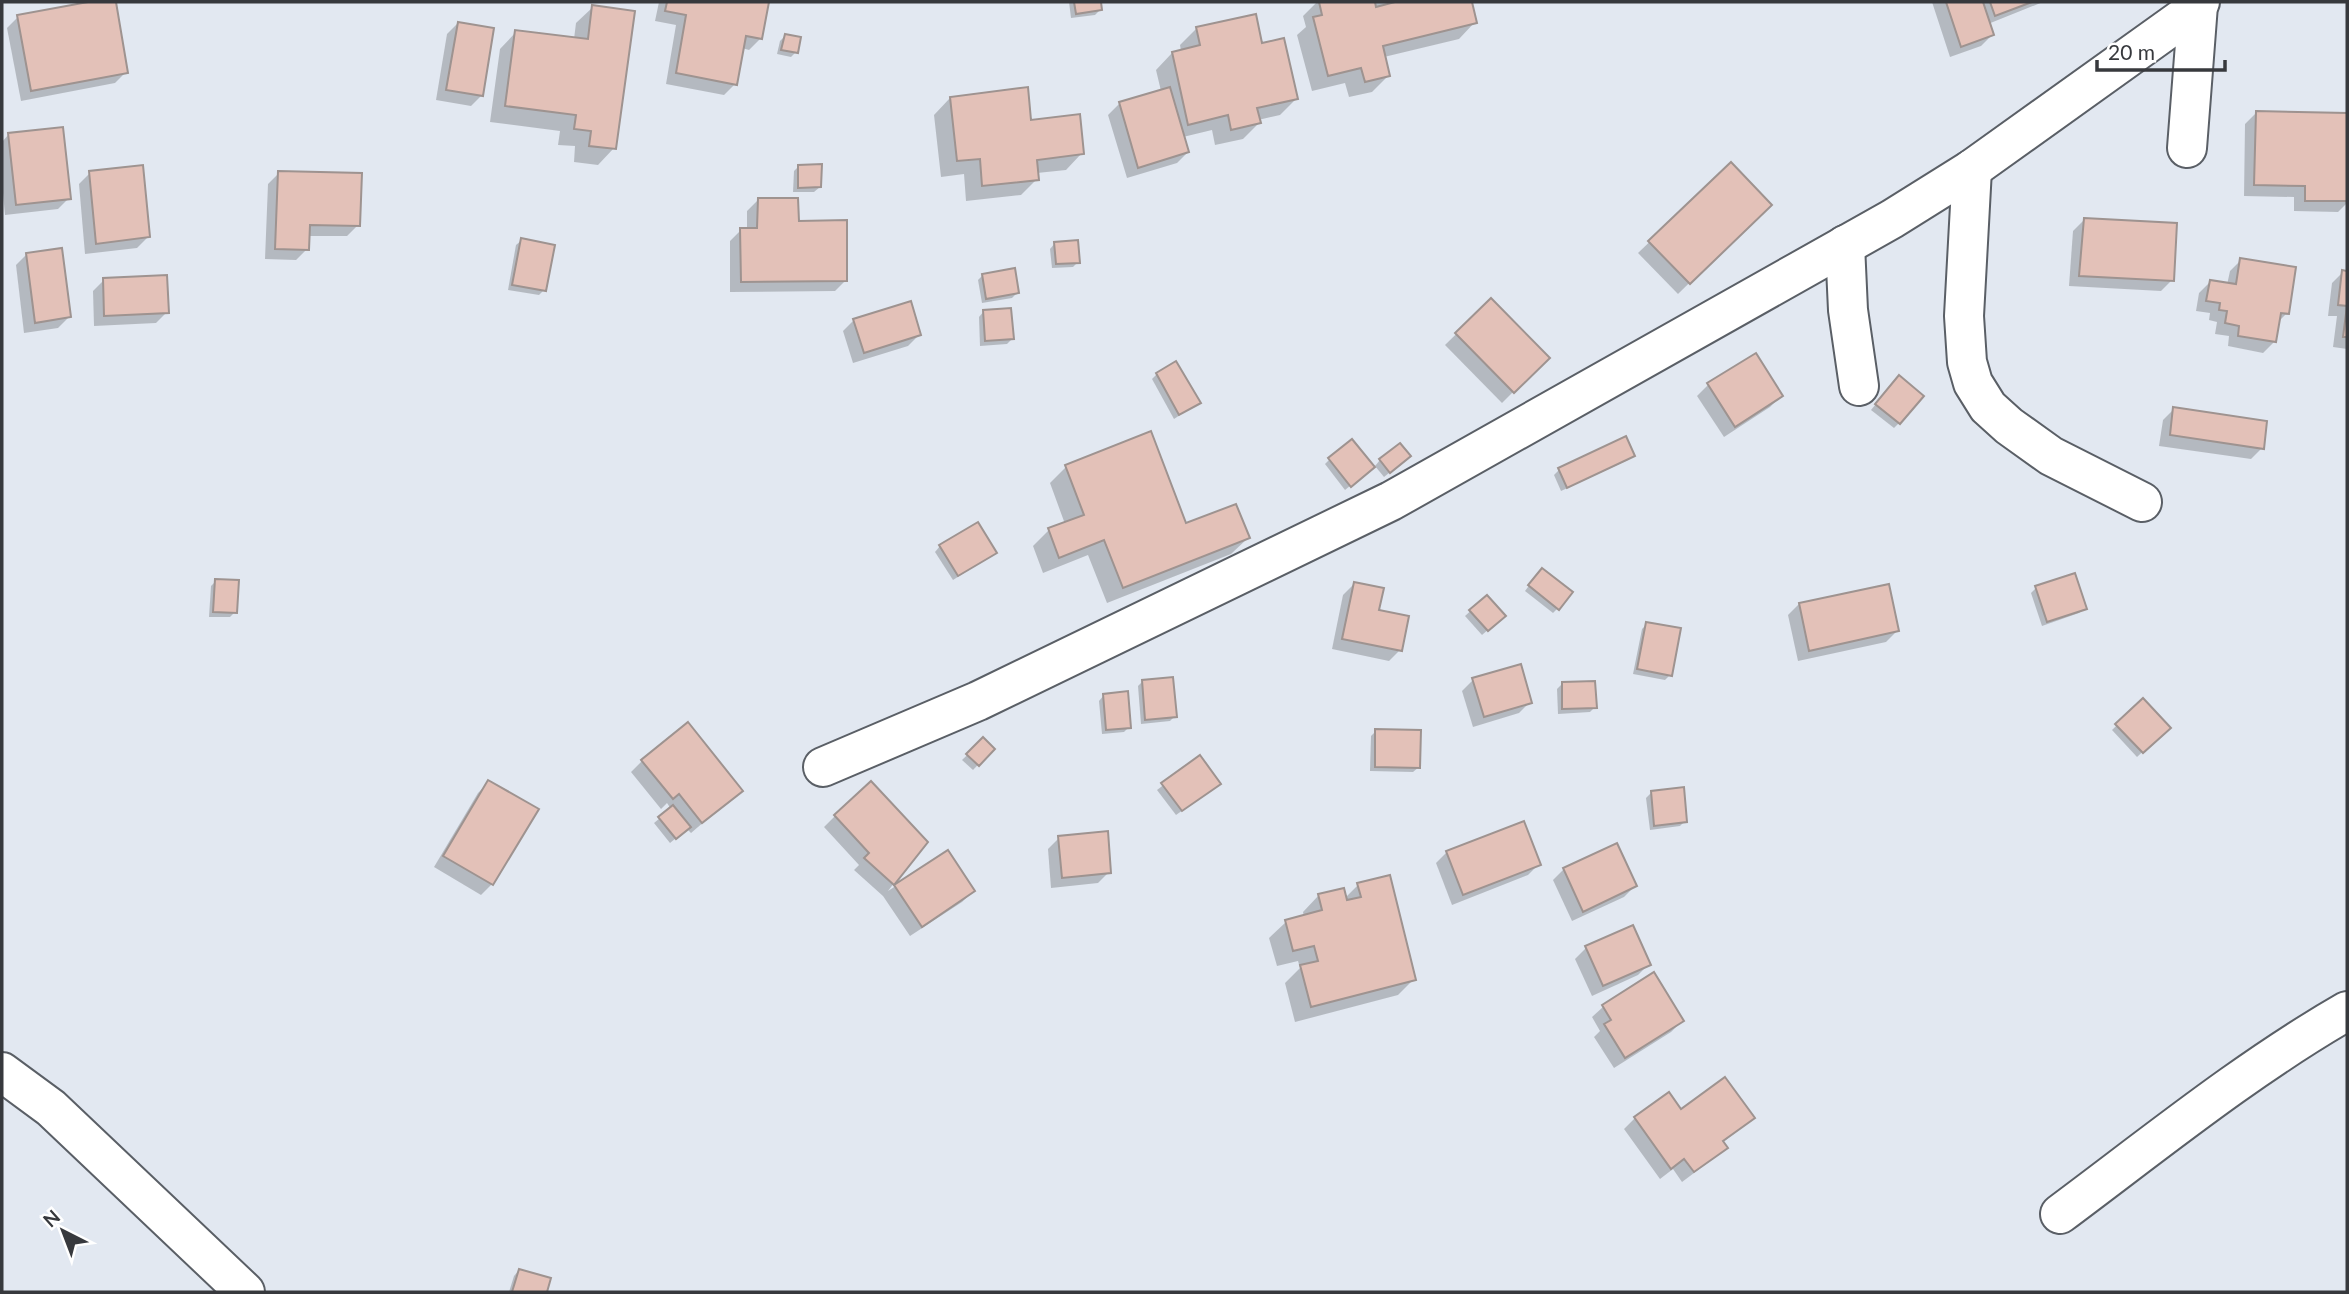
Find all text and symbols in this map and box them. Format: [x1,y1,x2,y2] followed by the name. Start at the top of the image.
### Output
[2097,28,2225,72] scale bar
[2108,39,2155,64] text: 20 m
[28,1196,98,1266] north arrow
[38,1205,64,1231] text: N

